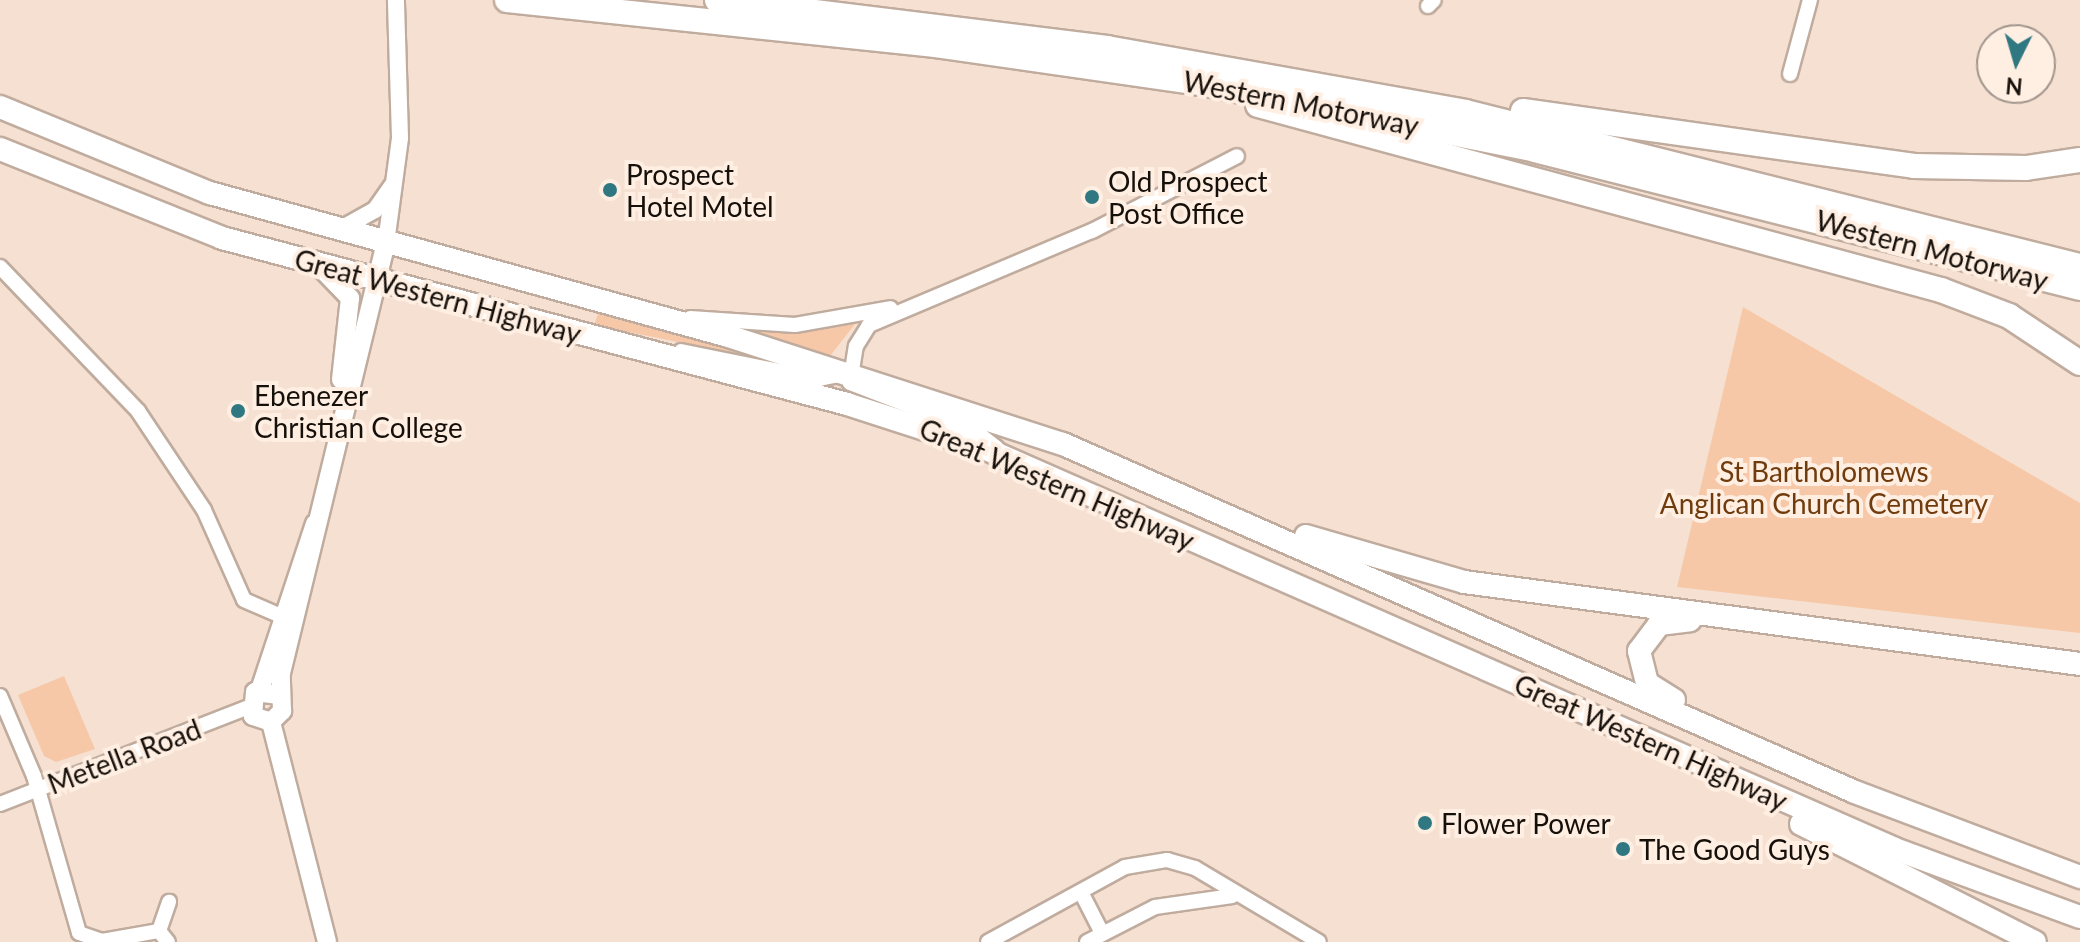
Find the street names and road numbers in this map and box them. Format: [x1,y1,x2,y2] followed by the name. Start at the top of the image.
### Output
[1180,64,1422,142] street label: Western Motorway
[1812,203,2052,297] street label: Western Motorway
[291,242,585,350] street label: Great Western Highway
[914,411,1200,557] street label: Great Western Highway
[1509,667,1793,817] street label: Great Western Highway
[43,711,205,801] street label: Metella Road

